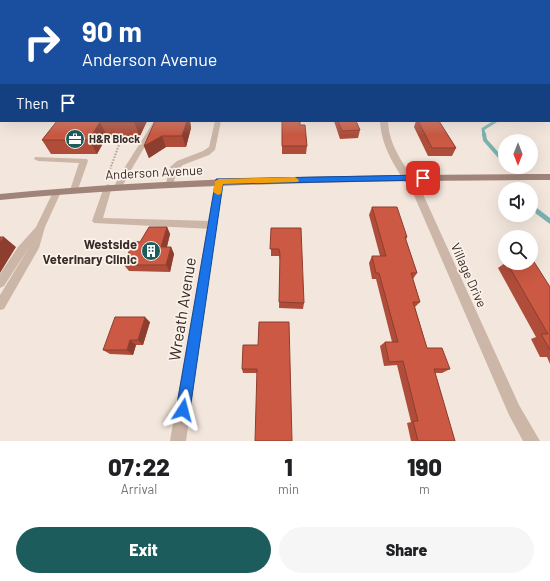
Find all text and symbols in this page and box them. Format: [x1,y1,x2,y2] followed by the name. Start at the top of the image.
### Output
[82,14,142,48] text: 90 m
[16,16,68,68] icon: right
[82,48,217,70] text: Anderson Avenue
[57,92,79,114] icon: arrive
[16,94,49,112] text: Then
[64,128,86,150] office icon: H&R Block
[89,132,140,145] place label: H&R Block
[498,134,538,174] north arrow
[498,134,538,270] map controls
[105,161,203,183] street label: Anderson Avenue
[406,161,440,195] pin
[412,167,434,189] icon: arrive
[498,182,538,222] button: sound
[498,230,538,270] button: search
[42,236,137,267] place label: Westside Veterinary Clinic
[140,240,162,262] building icon: Westside Veterinary Clinic
[448,240,490,310] street label: Village Drive
[164,256,199,362] street label: Wreath Avenue
[162,389,204,431] position arrow
[108,452,170,481] text: 07:22
[284,452,293,481] text: 1
[407,452,442,481] text: 190
[121,481,157,497] text: Arrival
[278,481,299,497] text: min
[419,481,430,497] text: m
[16,527,271,573] button: Exit
[279,527,534,573] button: Share

